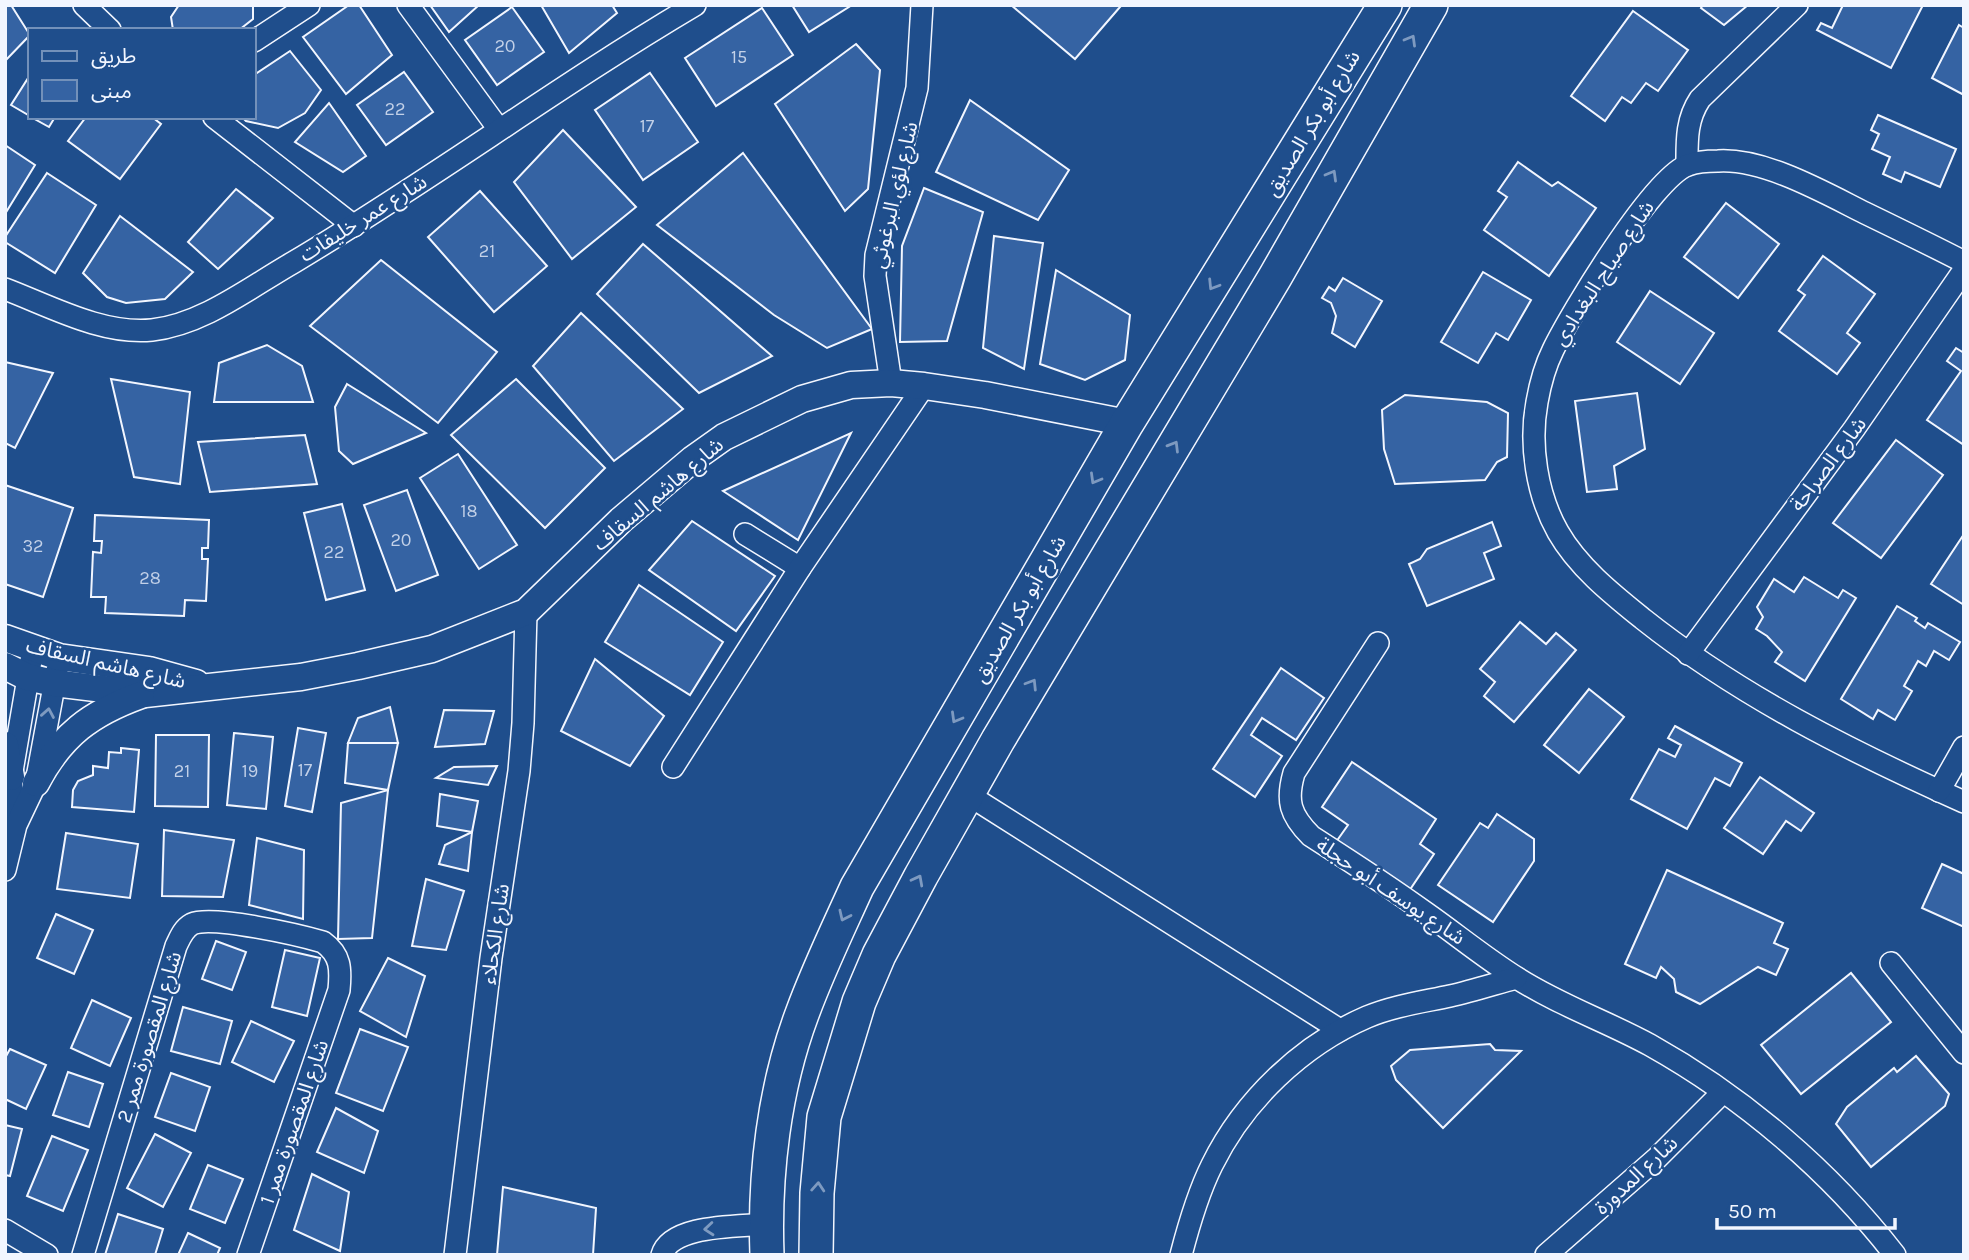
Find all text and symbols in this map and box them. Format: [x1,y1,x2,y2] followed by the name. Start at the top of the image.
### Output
[28,28,256,119] legend
[1403,34,1416,47] one-way arrow
[494,35,516,57] house number: 20
[91,44,136,69] text: طريق
[1258,45,1368,202] street label: شارع أبو بكر الصديق
[731,46,747,68] house number: 15
[91,79,132,103] text: مبنى
[385,98,405,120] house number: 22
[640,115,655,137] house number: 17
[865,119,926,272] street label: شارع لؤي البرغوثي
[295,169,433,269] street label: شارع عمر خليفات
[1324,170,1337,183] one-way arrow
[1547,196,1662,352] street label: شارع صياح البغدادي
[479,240,495,262] house number: 21
[1209,277,1222,290] one-way arrow
[1785,412,1874,518] street label: شارع الصراحة
[588,432,730,558] street label: شارع هاشم السقاف
[1166,441,1179,454] one-way arrow
[1090,472,1103,484] one-way arrow
[460,500,478,522] house number: 18
[390,529,412,551] house number: 20
[967,531,1073,688] street label: شارع أبو بكر الصديق
[22,535,44,557] house number: 32
[324,541,344,563] house number: 22
[139,567,161,589] house number: 28
[23,633,188,696] street label: شارع هاشم السقاف
[1024,678,1037,691] one-way arrow
[40,708,55,720] one-way arrow
[951,710,964,723] one-way arrow
[298,759,313,781] house number: 17
[174,760,190,782] house number: 21
[242,760,258,782] house number: 19
[1310,832,1470,952] street label: شارع يوسف أبو حجلة
[910,875,924,888] one-way arrow
[476,882,517,986] street label: شارع الكحلاء
[838,909,852,921] one-way arrow
[112,948,189,1126] street label: شارع المقصورة ممر 2
[255,1037,336,1208] street label: شارع المقصورة ممر 1
[1590,1131,1684,1222] street label: شارع المدورة
[810,1181,825,1192] one-way arrow
[1717,1186,1896,1230] scale bar
[1728,1199,1777,1223] text: 50 m
[703,1221,714,1236] one-way arrow

